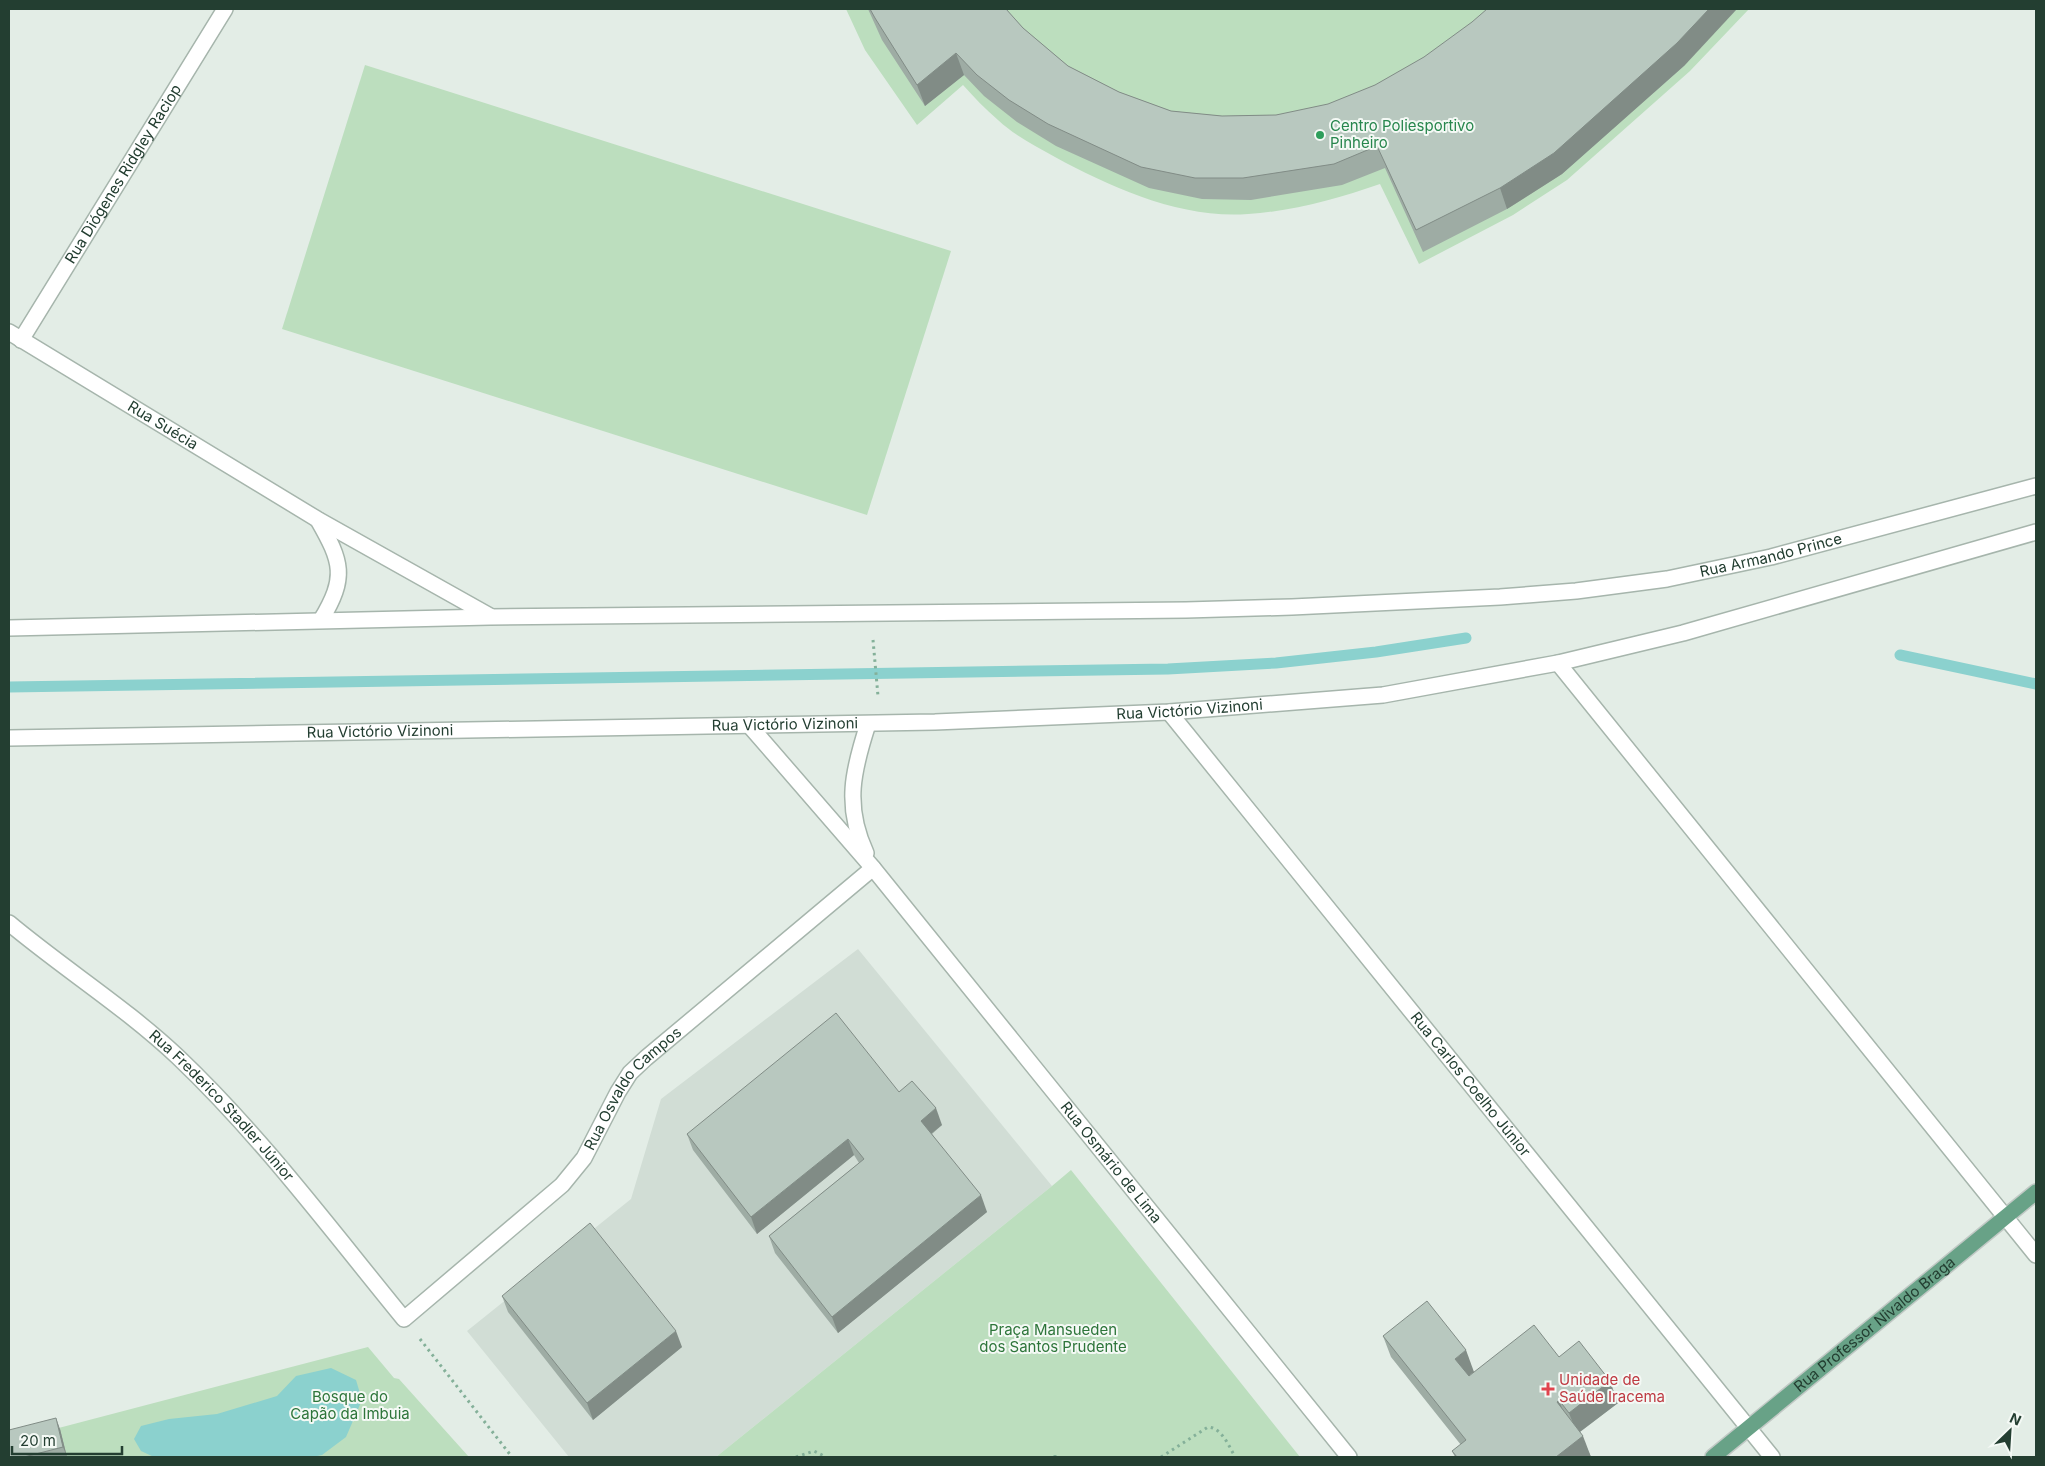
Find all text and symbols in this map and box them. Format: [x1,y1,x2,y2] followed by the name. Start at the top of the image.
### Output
[60,81,185,267] street label: Rua Diógenes Ridgley Raciop
[1330,116,1474,152] place label: Centro Poliesportivo Pinheiro
[1314,129,1326,141] marker: Centro Poliesportivo Pinheiro
[124,396,202,454] street label: Rua Suécia
[1698,528,1844,581] street label: Rua Armando Prince
[1116,695,1263,723] street label: Rua Victório Vizinoni
[711,713,858,735] street label: Rua Victório Vizinoni
[306,720,453,742] street label: Rua Victório Vizinoni
[1407,1008,1535,1160] street label: Rua Carlos Coelho Júnior
[580,1022,685,1153] street label: Rua Osvaldo Campos
[145,1026,299,1185] street label: Rua Frederico Stadler Júnior
[1057,1098,1166,1227] street label: Rua Osmário de Lima
[1790,1252,1959,1396] street label: Rua Professor Nivaldo Braga
[979,1320,1127,1356] park label: Praça Mansueden dos Santos Prudente
[1559,1370,1665,1406] place label: Unidade de Saúde Iracema
[1541,1382,1555,1396] marker: Unidade de Saúde Iracema
[290,1387,410,1423] park label: Bosque do Capão da Imbuia
[1985,1406,2035,1456] north arrow
[2007,1409,2024,1429] text: N
[12,1424,122,1456] scale bar
[20,1431,56,1450] text: 20 m

